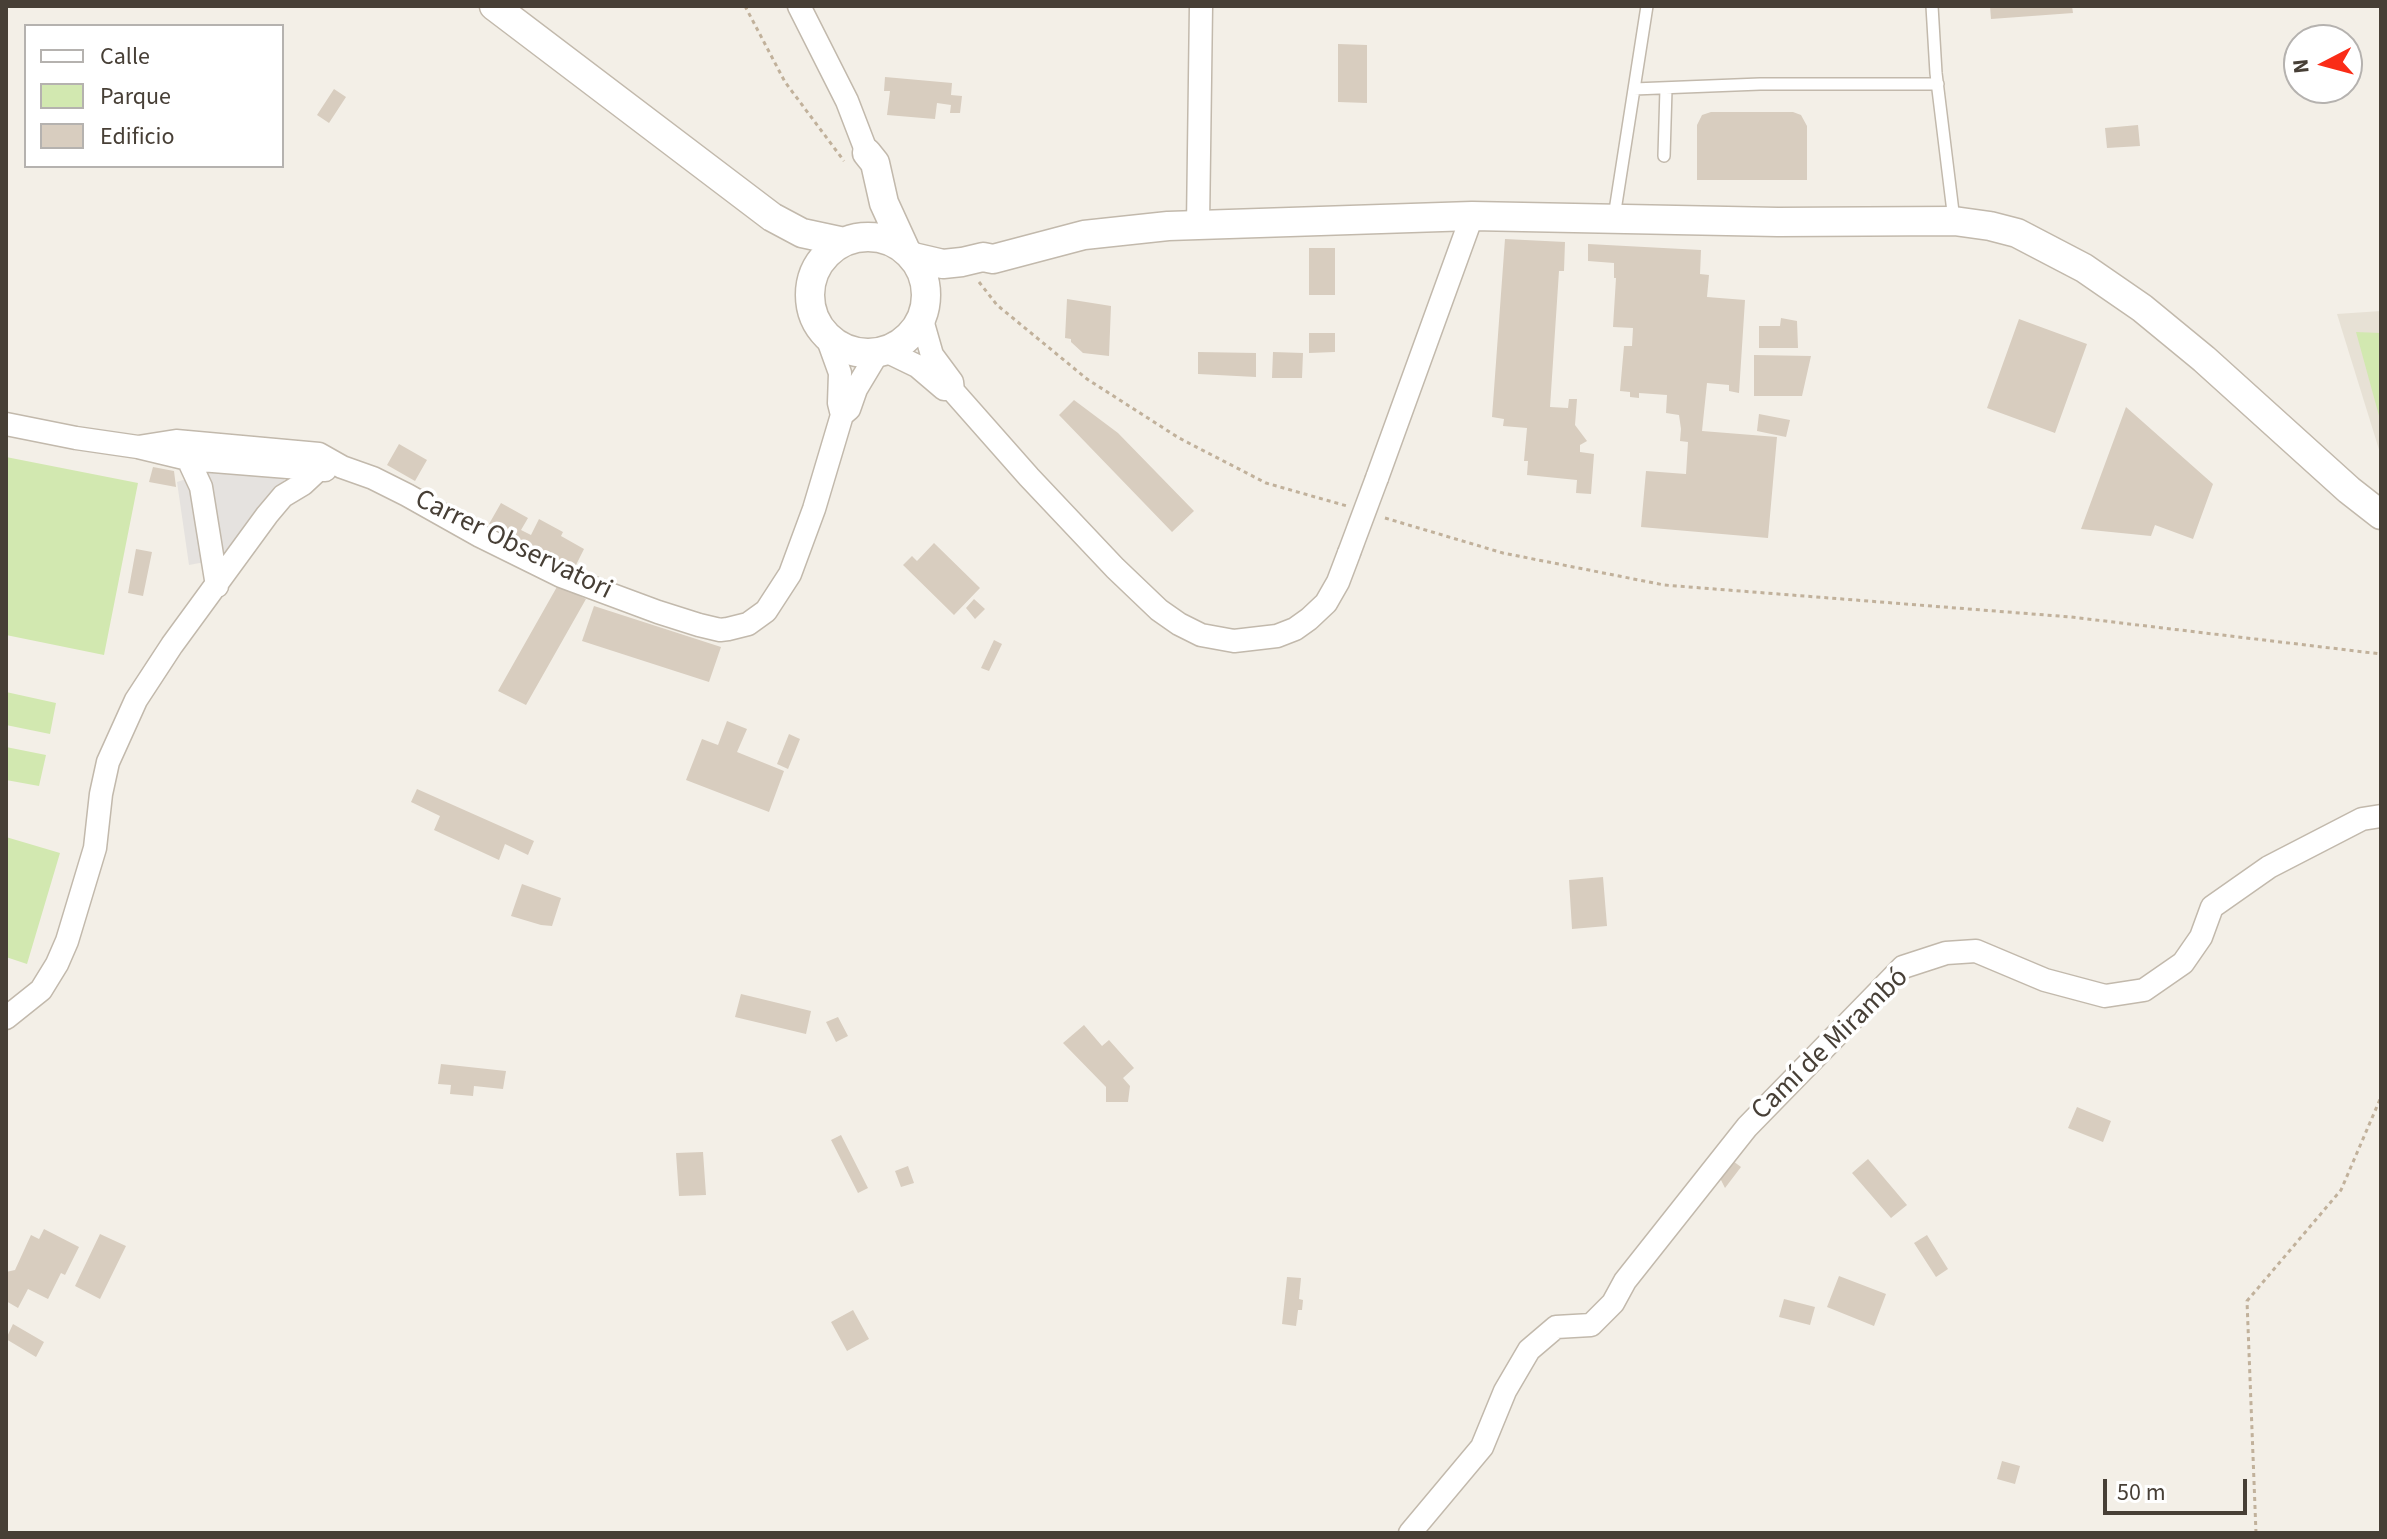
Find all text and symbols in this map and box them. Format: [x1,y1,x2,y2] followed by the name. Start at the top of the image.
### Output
[24,24,284,168] legend
[2283,24,2363,104] north arrow
[100,39,150,74] text: Calle
[2284,57,2318,75] text: N
[100,79,171,114] text: Parque
[100,119,174,154] text: Edificio
[409,484,617,608] street label: Carrer Observatori
[1746,962,1916,1128] street label: Camí de Mirambó
[2107,1463,2251,1513] scale bar
[2117,1475,2166,1510] text: 50 m

